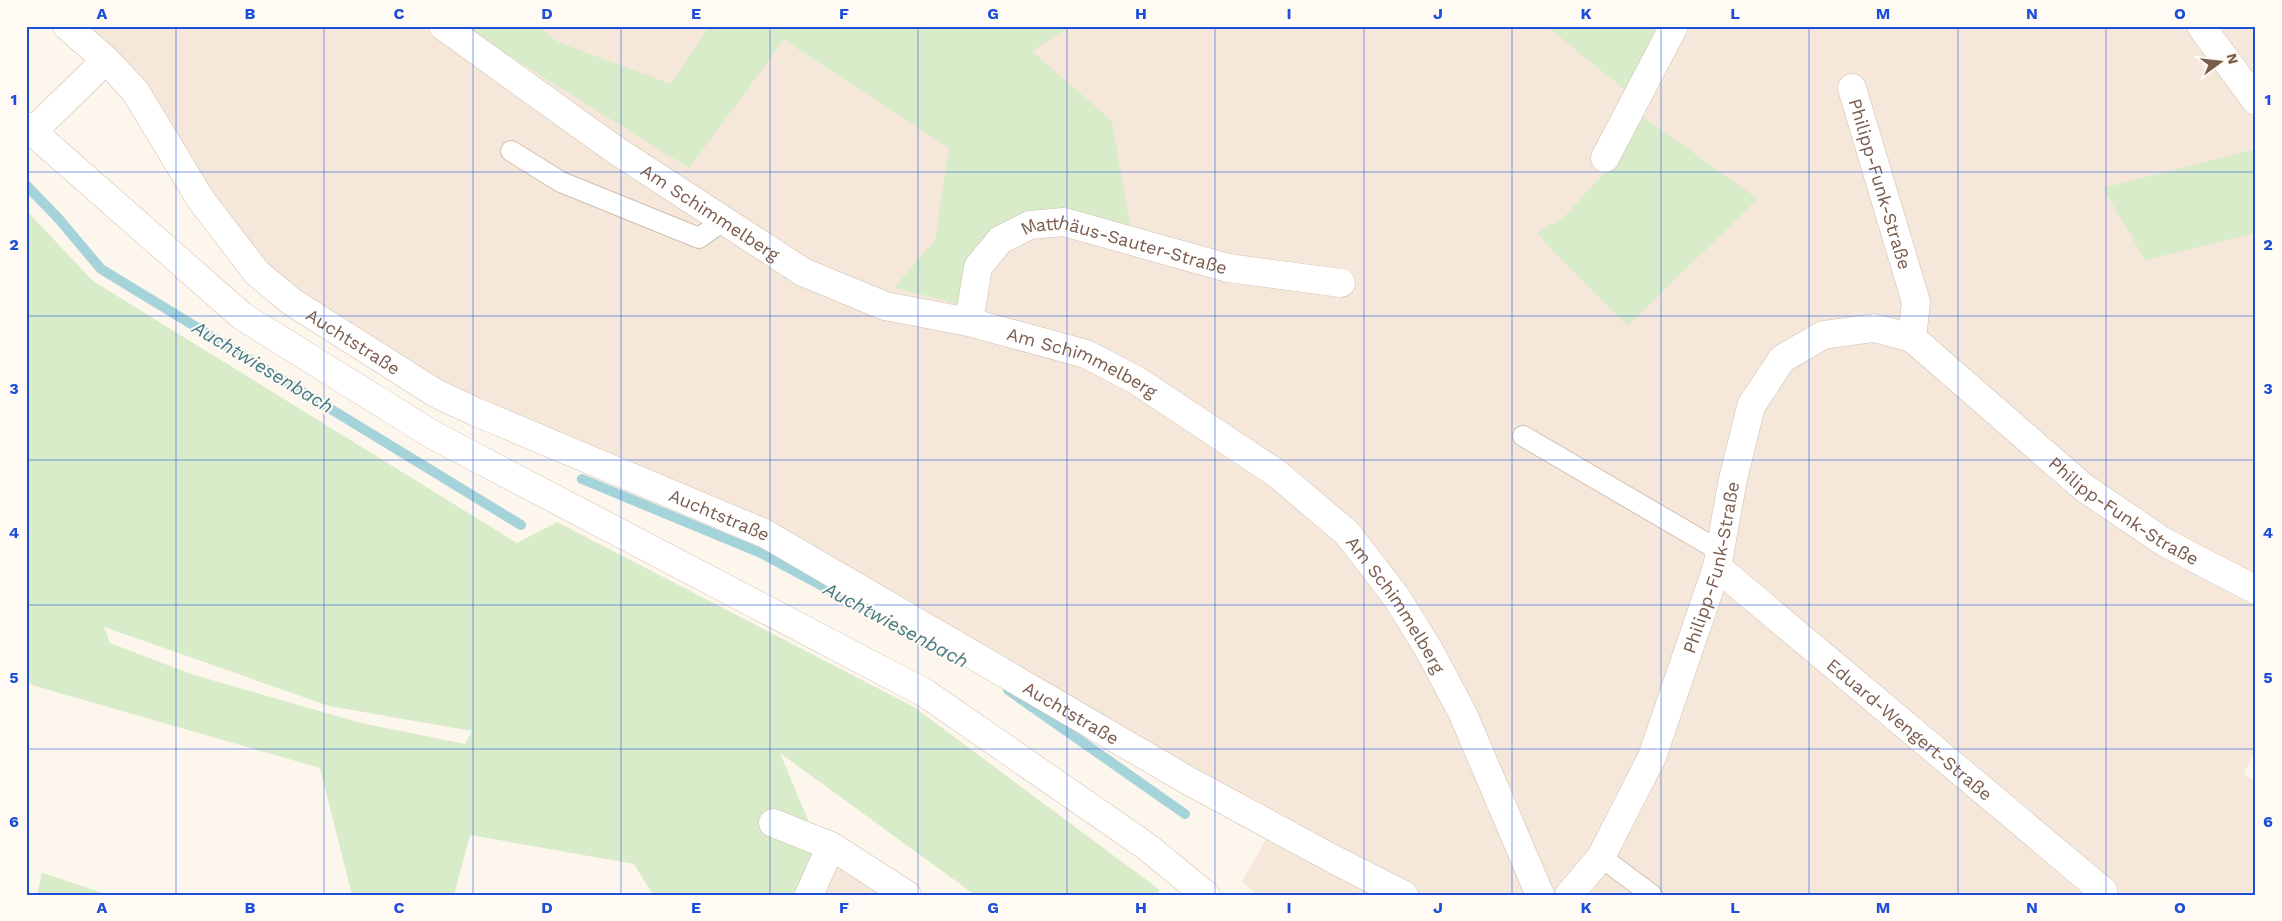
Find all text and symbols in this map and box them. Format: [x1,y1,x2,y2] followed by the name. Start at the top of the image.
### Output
[97,4,108,23] text: A
[245,4,256,23] text: B
[394,4,405,23] text: C
[541,4,553,23] text: D
[691,4,701,23] text: E
[839,4,849,23] text: F
[987,4,999,23] text: G
[1135,4,1147,23] text: H
[1286,4,1292,23] text: I
[1433,4,1443,23] text: J
[1580,4,1592,23] text: K
[1730,4,1740,23] text: L
[1876,4,1890,23] text: M
[2026,4,2038,23] text: N
[2174,4,2186,23] text: O
[2194,38,2244,88] north arrow
[2223,52,2242,66] text: N
[11,90,17,109] text: 1
[2265,90,2271,109] text: 1
[1845,96,1916,272] street label: Philipp-Funk-Straße
[637,159,784,265] street label: Am Schimmelberg
[1017,211,1230,278] street label: Matthäus-Sauter-Straße
[9,235,19,254] text: 2
[2263,235,2273,254] text: 2
[303,303,405,379] street label: Auchtstraße
[187,315,338,418] water label: Auchtwiesenbach
[1005,322,1162,402] street label: Am Schimmelberg
[9,379,19,398] text: 3
[2263,379,2273,398] text: 3
[2045,452,2203,569] street label: Philipp-Funk-Straße
[1678,480,1743,656] street label: Philipp-Funk-Straße
[666,484,774,545] street label: Auchtstraße
[9,523,19,542] text: 4
[2263,523,2273,542] text: 4
[1343,532,1450,677] street label: Am Schimmelberg
[819,577,972,673] water label: Auchtwiesenbach
[1823,654,1997,804] street label: Eduard-Wengert-Straße
[9,668,19,687] text: 5
[2263,668,2273,687] text: 5
[1020,676,1123,749] street label: Auchtstraße
[9,812,19,831] text: 6
[2263,812,2273,831] text: 6
[97,898,108,917] text: A
[245,898,256,917] text: B
[394,898,405,917] text: C
[541,898,553,917] text: D
[691,898,701,917] text: E
[839,898,849,917] text: F
[987,898,999,917] text: G
[1135,898,1147,917] text: H
[1286,898,1292,917] text: I
[1433,898,1443,917] text: J
[1580,898,1592,917] text: K
[1730,898,1740,917] text: L
[1876,898,1890,917] text: M
[2026,898,2038,917] text: N
[2174,898,2186,917] text: O

